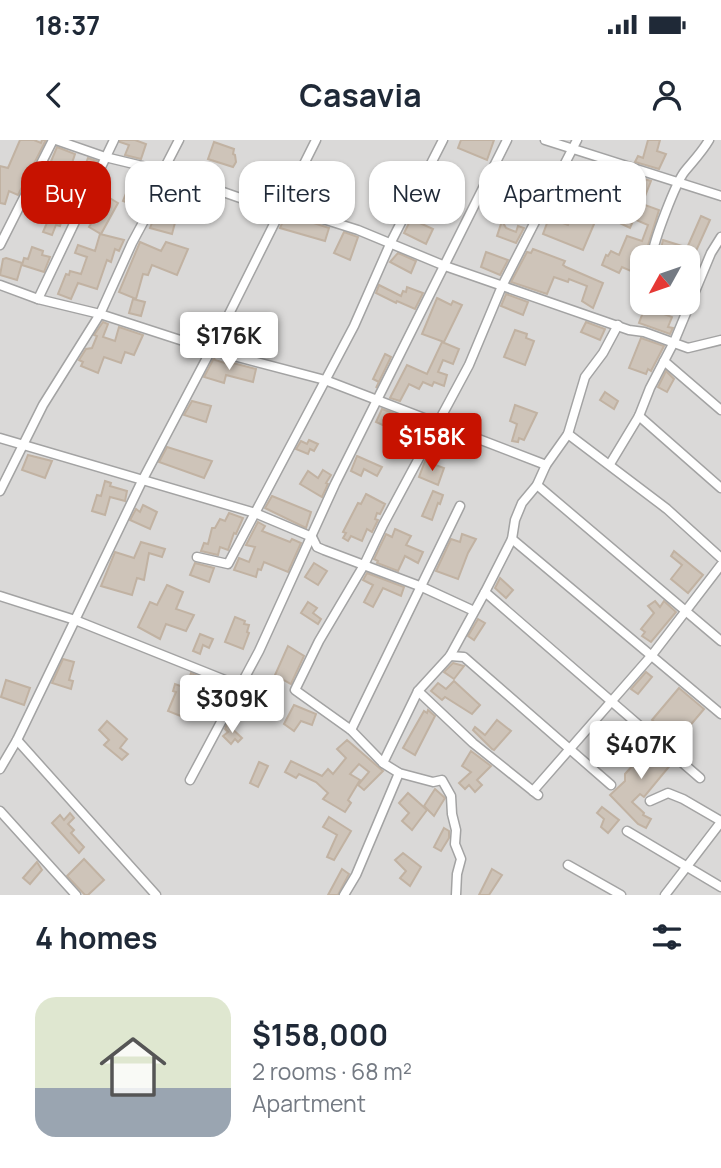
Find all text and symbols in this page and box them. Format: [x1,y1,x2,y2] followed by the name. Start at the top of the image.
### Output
[35,7,100,43] text: 18:37
[299,73,422,117] text: Casavia
[35,76,73,114] icon: back
[648,76,686,114] icon: person
[21,161,111,224] chip: Buy
[125,161,225,224] chip: Rent
[239,161,355,224] chip: Filters
[369,161,465,224] chip: New
[479,161,646,224] chip: Apartment
[630,245,700,315] north arrow
[630,245,700,315] map controls
[180,313,278,372] pin: $176K
[196,319,262,351] text: $176K
[383,414,481,473] pin: $158K
[399,420,465,452] text: $158K
[183,676,281,735] pin: $309K
[196,682,268,714] text: $309K
[592,722,690,781] pin: $407K
[606,728,676,760] text: $407K
[35,917,158,958] text: 4 homes
[648,918,686,956] icon: filters
[252,1014,388,1055] text: $158,000
[91,1025,175,1109] icon: home
[252,1055,412,1087] text: 2 rooms · 68 m²
[252,1087,366,1119] text: Apartment

